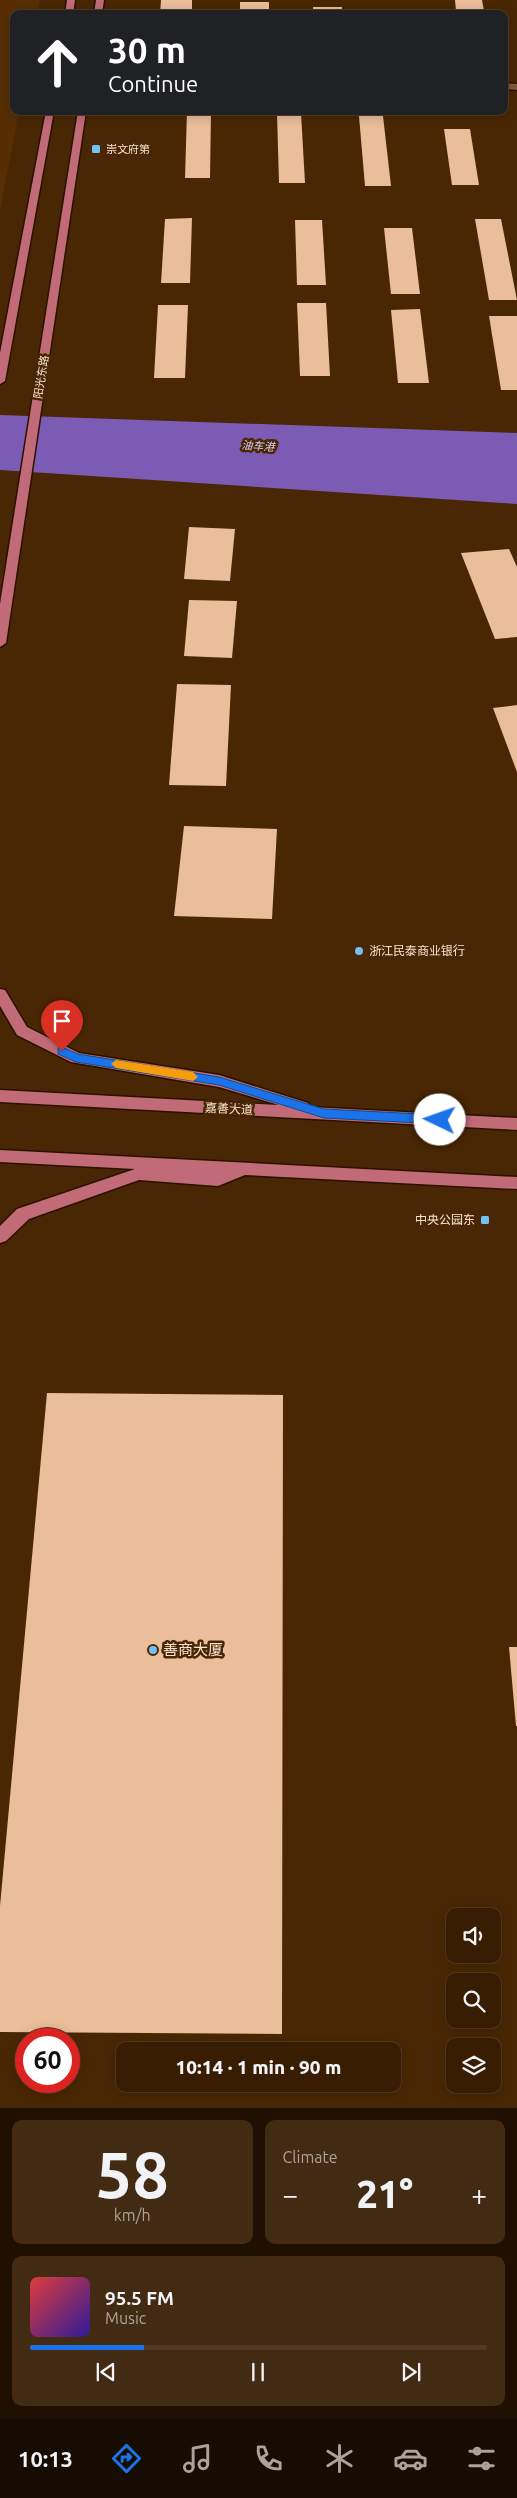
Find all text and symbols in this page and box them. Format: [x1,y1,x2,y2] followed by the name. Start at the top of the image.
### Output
[25,30,90,95] icon: ahead
[108,30,186,70] text: 30 m
[108,71,198,96] text: Continue
[90,143,102,155] marker: 崇文府第
[106,143,150,155] place label: 崇文府第
[32,354,50,400] street label: 阳光东路
[241,439,277,453] water label: 油车港
[369,944,465,957] place label: 浙江民泰商业银行
[353,945,365,957] marker: 浙江民泰商业银行
[41,1000,83,1051] pin
[48,1007,76,1035] icon: arrive
[413,1093,465,1145] position arrow
[205,1101,253,1116] street label: 嘉善大道
[415,1213,475,1226] place label: 中央公园东
[479,1214,491,1226] marker: 中央公园东
[163,1641,223,1658] place label: 善商大厦
[147,1644,159,1656] marker: 善商大厦
[446,1908,501,2093] map controls
[446,1908,501,1963] button: sound
[446,1973,501,2028] button: search
[15,2028,80,2093] speed limit sign: 60
[446,2038,501,2093] button: layers
[176,2056,341,2078] text: 10:14 · 1 min · 90 m
[96,2137,169,2210] text: 58
[283,2148,338,2166] text: Climate
[356,2173,413,2215] text: 21°
[283,2179,298,2210] text: −
[471,2179,487,2210] text: +
[114,2206,151,2224] text: km/h
[105,2287,174,2309] text: 95.5 FM
[105,2309,146,2327] text: Music
[92,2358,120,2386] icon: previous
[244,2358,272,2386] icon: pause
[397,2358,425,2386] icon: next
[109,2441,144,2476] icon: directions
[180,2441,215,2476] icon: music
[251,2441,286,2476] icon: phone
[322,2441,357,2476] icon: climate
[393,2441,428,2476] icon: car
[464,2441,499,2476] icon: filters
[18,2446,73,2471] text: 10:13

